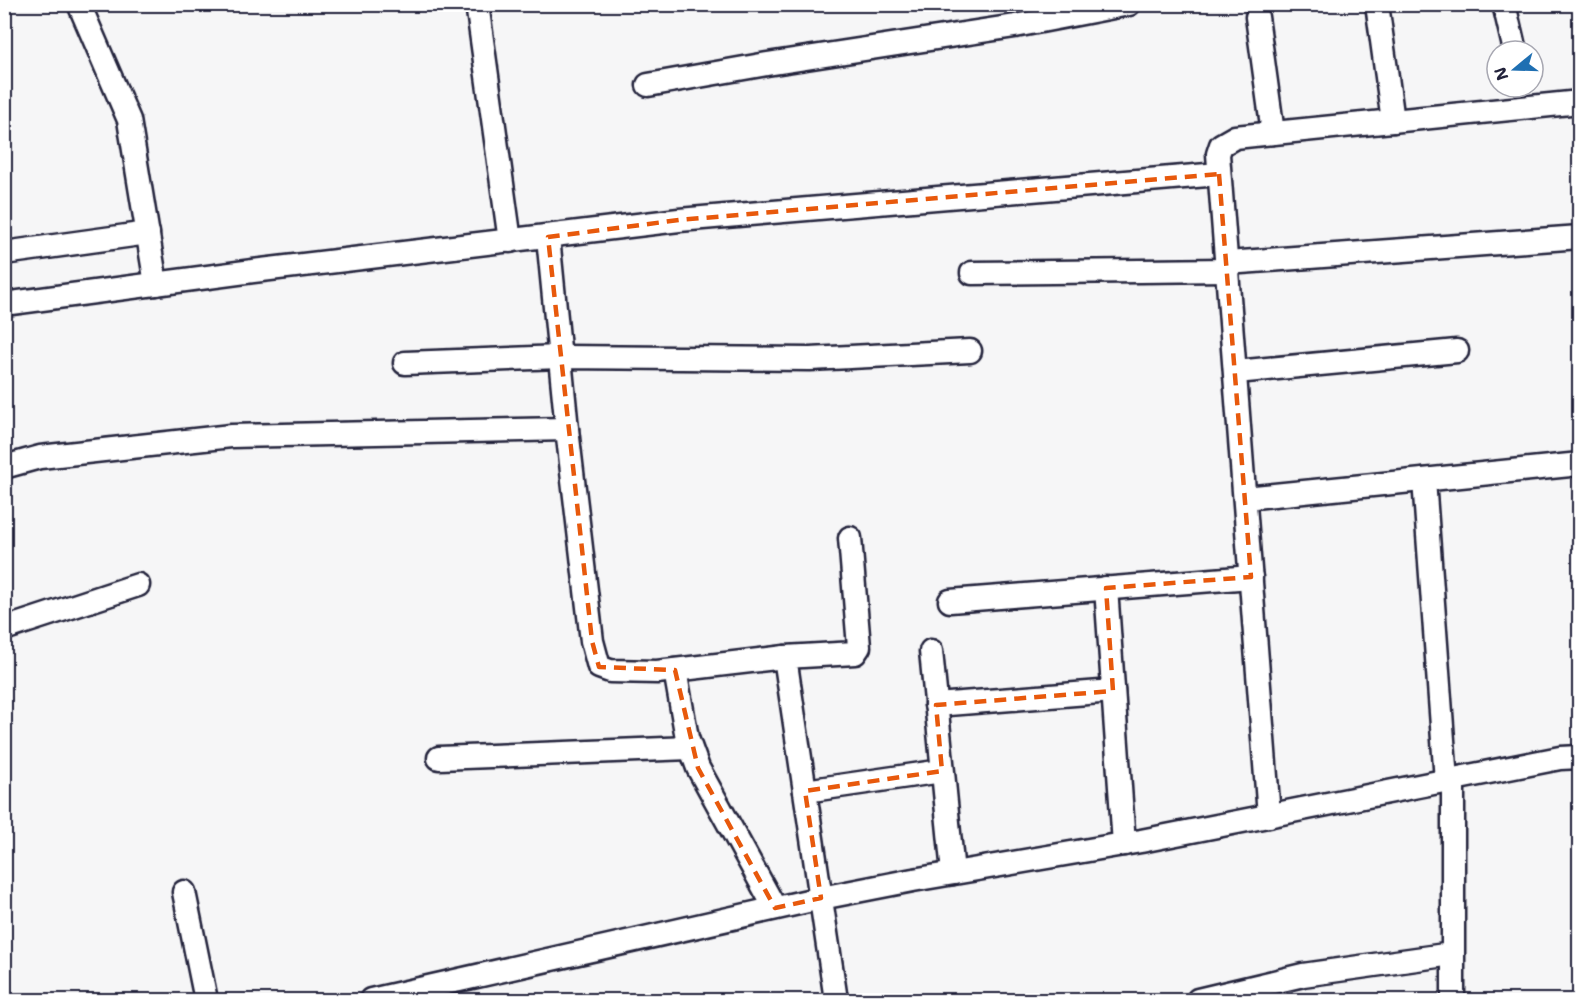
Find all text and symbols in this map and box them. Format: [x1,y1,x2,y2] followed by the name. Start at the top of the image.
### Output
[1485,39,1545,99] north arrow
[1489,64,1513,83] text: N

